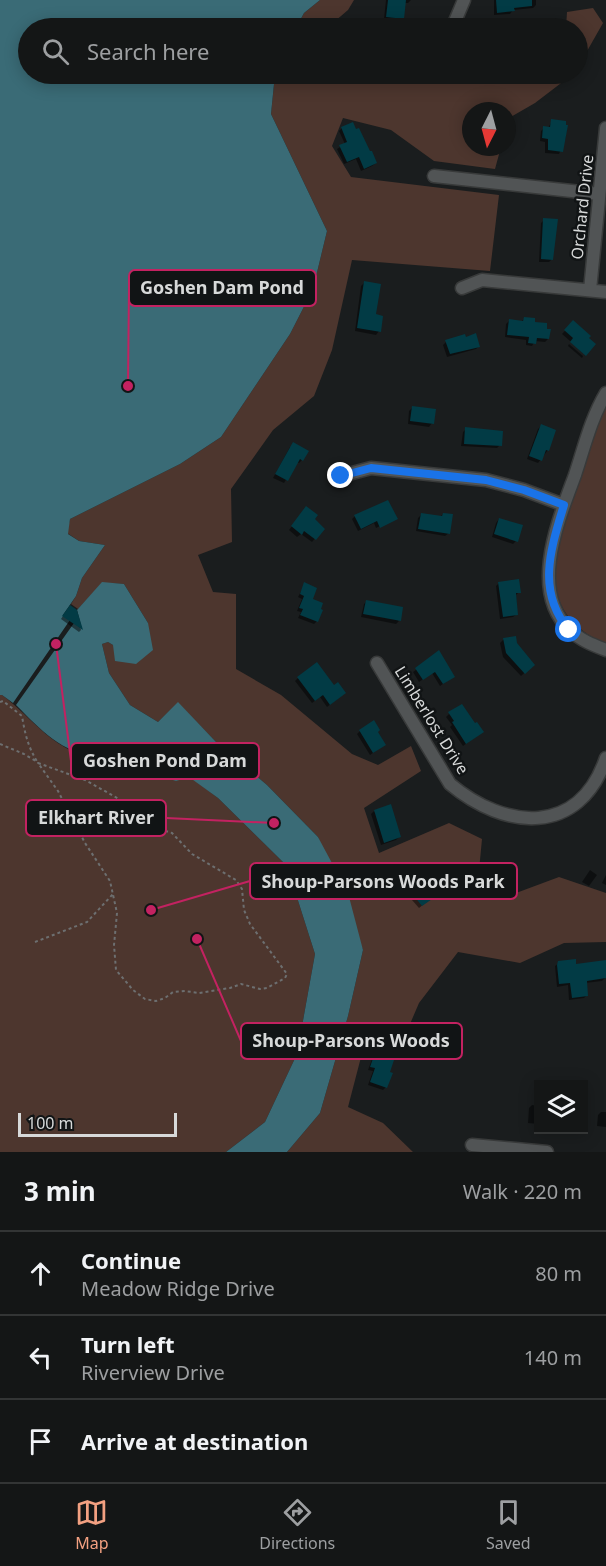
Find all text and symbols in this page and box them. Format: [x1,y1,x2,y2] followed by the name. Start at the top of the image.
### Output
[18,18,588,84] search box
[39,35,72,68] icon: search
[87,36,209,66] text: Search here
[462,102,516,156] north arrow
[566,154,598,260] street label: Orchard Drive
[129,270,316,306] callout: Goshen Dam Pond
[140,275,304,299] text: Goshen Dam Pond
[327,462,353,488] route end
[555,616,581,642] route start
[390,662,474,778] street label: Limberlost Drive
[71,743,259,779] callout: Goshen Pond Dam
[83,748,247,772] text: Goshen Pond Dam
[26,800,166,836] callout: Elkhart River
[38,805,154,829] text: Elkhart River
[250,863,517,899] callout: Shoup-Parsons Woods Park
[261,869,505,893] text: Shoup-Parsons Woods Park
[241,1023,462,1059] callout: Shoup-Parsons Woods
[252,1028,450,1052] text: Shoup-Parsons Woods
[534,1080,588,1134] map controls
[534,1080,588,1134] button: layers
[18,1110,177,1138] scale bar
[27,1112,74,1134] text: 100 m
[24,1173,96,1209] text: 3 min
[463,1178,582,1205] text: Walk · 220 m
[81,1245,181,1275] text: Continue
[24,1257,57,1290] icon: ahead
[535,1260,582,1287] text: 80 m
[81,1275,275,1302] text: Meadow Ridge Drive
[81,1329,175,1359] text: Turn left
[24,1341,57,1374] icon: left
[524,1344,582,1371] text: 140 m
[81,1359,225,1386] text: Riverview Drive
[24,1425,57,1458] icon: arrive
[81,1426,308,1456] text: Arrive at destination
[75,1496,109,1554] tab: Map
[259,1496,335,1554] tab: Directions
[486,1496,531,1554] tab: Saved

